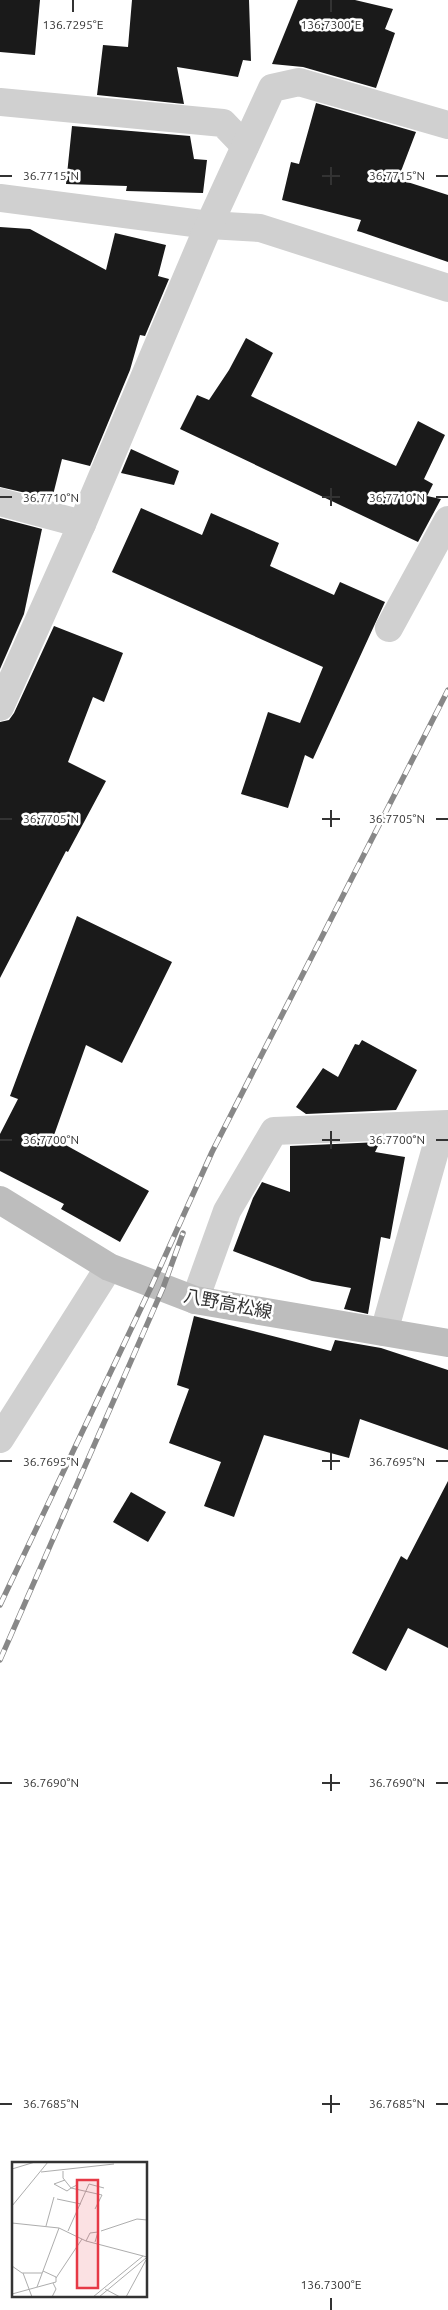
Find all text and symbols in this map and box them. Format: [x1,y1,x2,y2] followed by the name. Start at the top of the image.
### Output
[43,18,104,31] text: 136.7295°E
[301,18,362,31] text: 136.7300°E
[23,169,79,182] text: 36.7715°N
[369,169,425,182] text: 36.7715°N
[23,491,79,504] text: 36.7710°N
[369,491,425,504] text: 36.7710°N
[23,812,79,825] text: 36.7705°N
[369,812,425,825] text: 36.7705°N
[23,1133,79,1146] text: 36.7700°N
[369,1133,425,1146] text: 36.7700°N
[182,1285,274,1321] street label: 八野高松線
[23,1455,79,1468] text: 36.7695°N
[369,1455,425,1468] text: 36.7695°N
[23,1776,79,1789] text: 36.7690°N
[369,1776,425,1789] text: 36.7690°N
[23,2097,79,2110] text: 36.7685°N
[369,2097,425,2110] text: 36.7685°N
[12,2162,148,2298] inset map
[301,2278,362,2291] text: 136.7300°E

